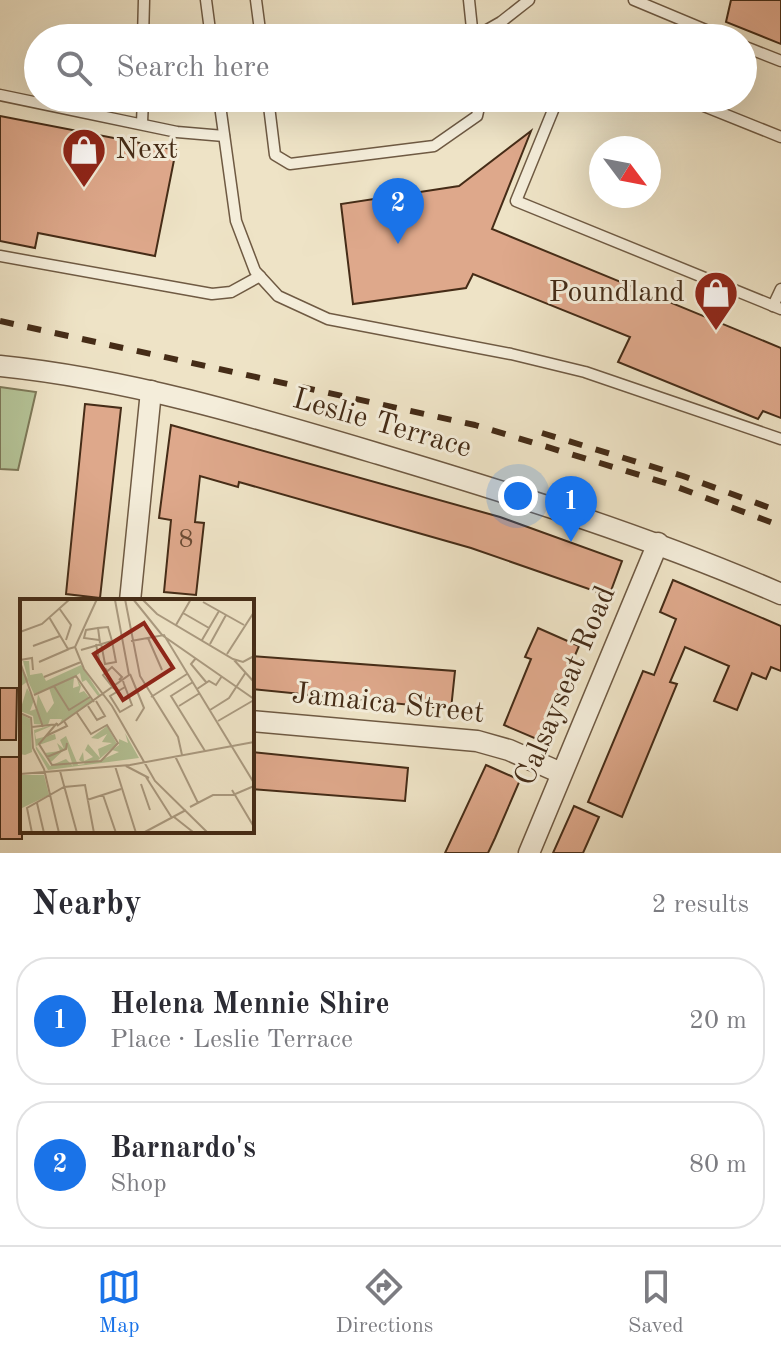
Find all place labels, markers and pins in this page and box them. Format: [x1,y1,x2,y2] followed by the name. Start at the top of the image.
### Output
[60,126,108,189] shop icon: Next
[115,135,178,165] place label: Next
[372,178,424,244] pin: 2
[692,269,740,332] shop icon: Poundland
[549,278,685,308] place label: Poundland
[545,476,597,542] pin: 1

